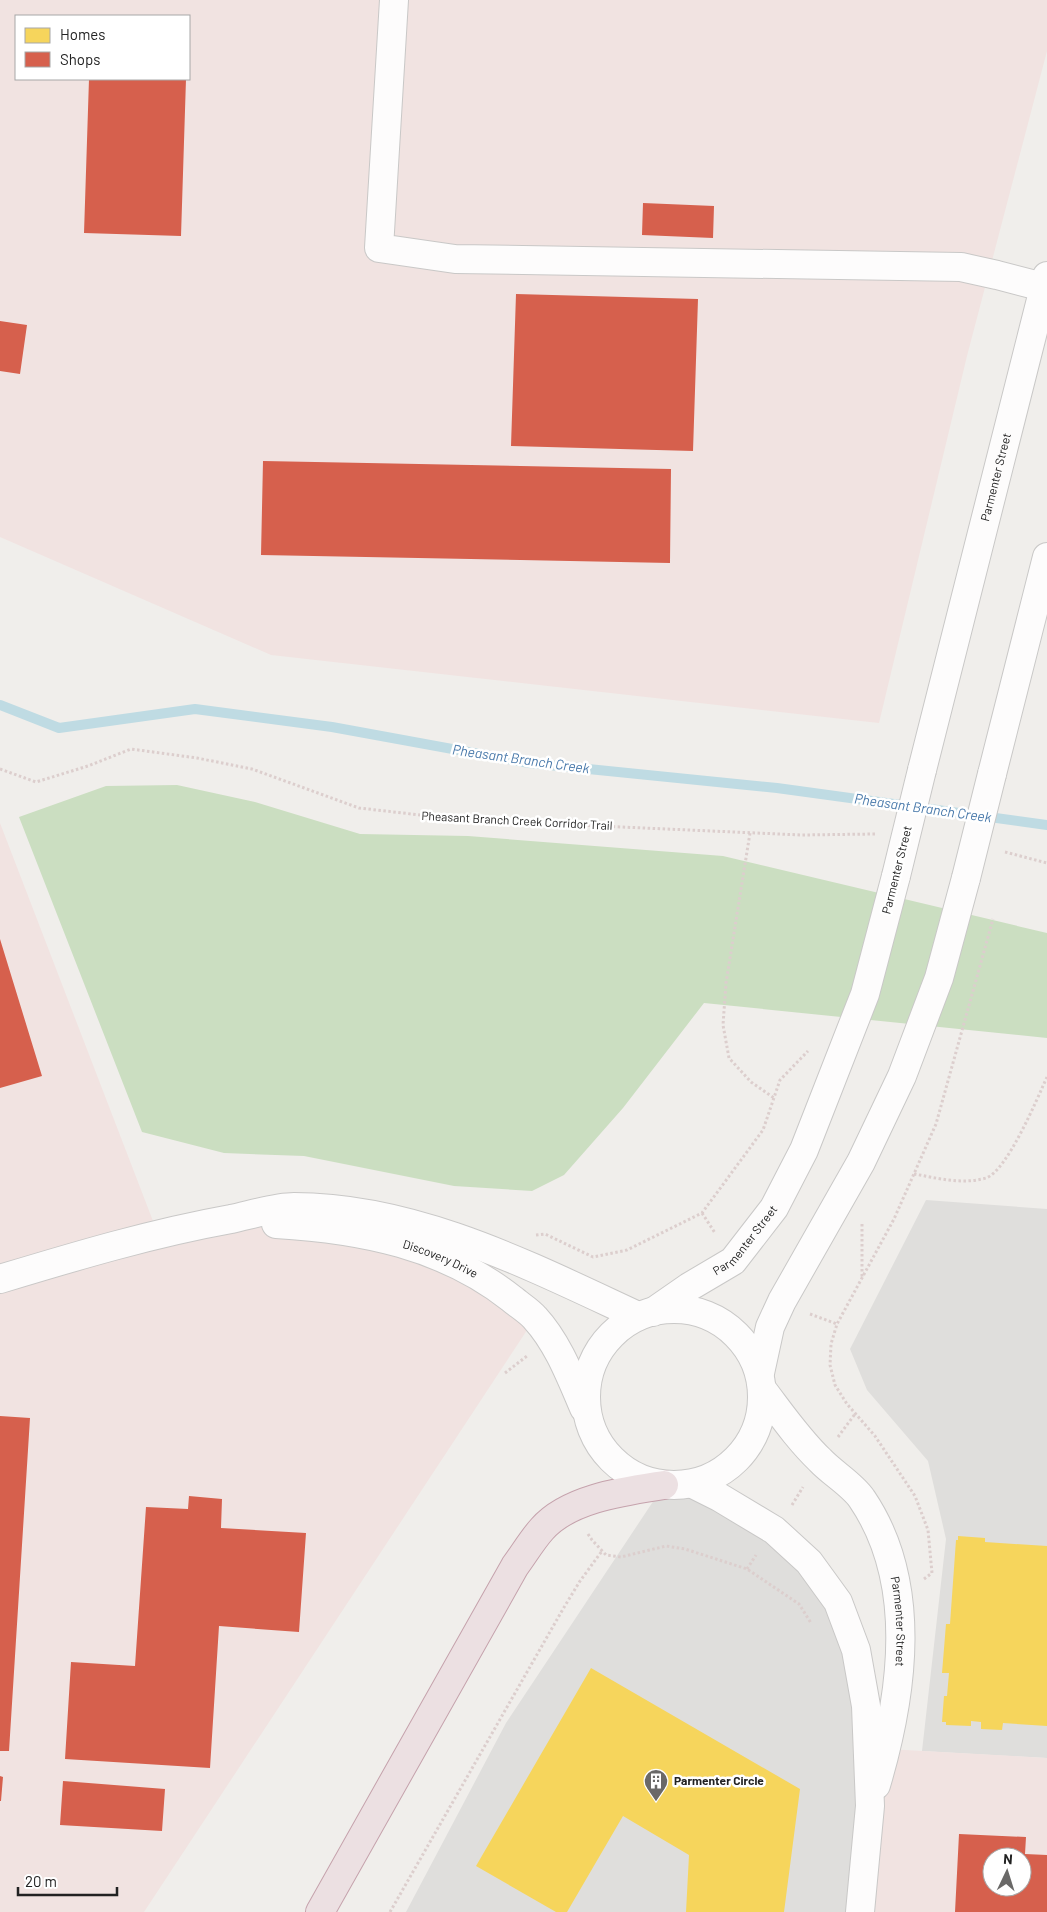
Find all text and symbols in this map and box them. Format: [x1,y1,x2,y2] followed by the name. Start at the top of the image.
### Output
[15,15,190,80] legend
[60,25,105,43] text: Homes
[60,50,100,68] text: Shops
[977,431,1013,523] street label: Parmenter Street
[451,740,591,777] water label: Pheasant Branch Creek
[853,789,993,826] water label: Pheasant Branch Creek
[421,808,613,832] street label: Pheasant Branch Creek Corridor Trail
[878,824,914,915] street label: Parmenter Street
[710,1202,780,1277] street label: Parmenter Street
[401,1236,481,1280] street label: Discovery Drive
[889,1575,909,1667] street label: Parmenter Street
[643,1768,669,1802] building icon: Parmenter Circle
[674,1773,764,1787] place label: Parmenter Circle
[982,1847,1032,1897] north arrow
[1003,1850,1013,1867] text: N
[18,1864,116,1896] scale bar
[25,1872,57,1890] text: 20 m

